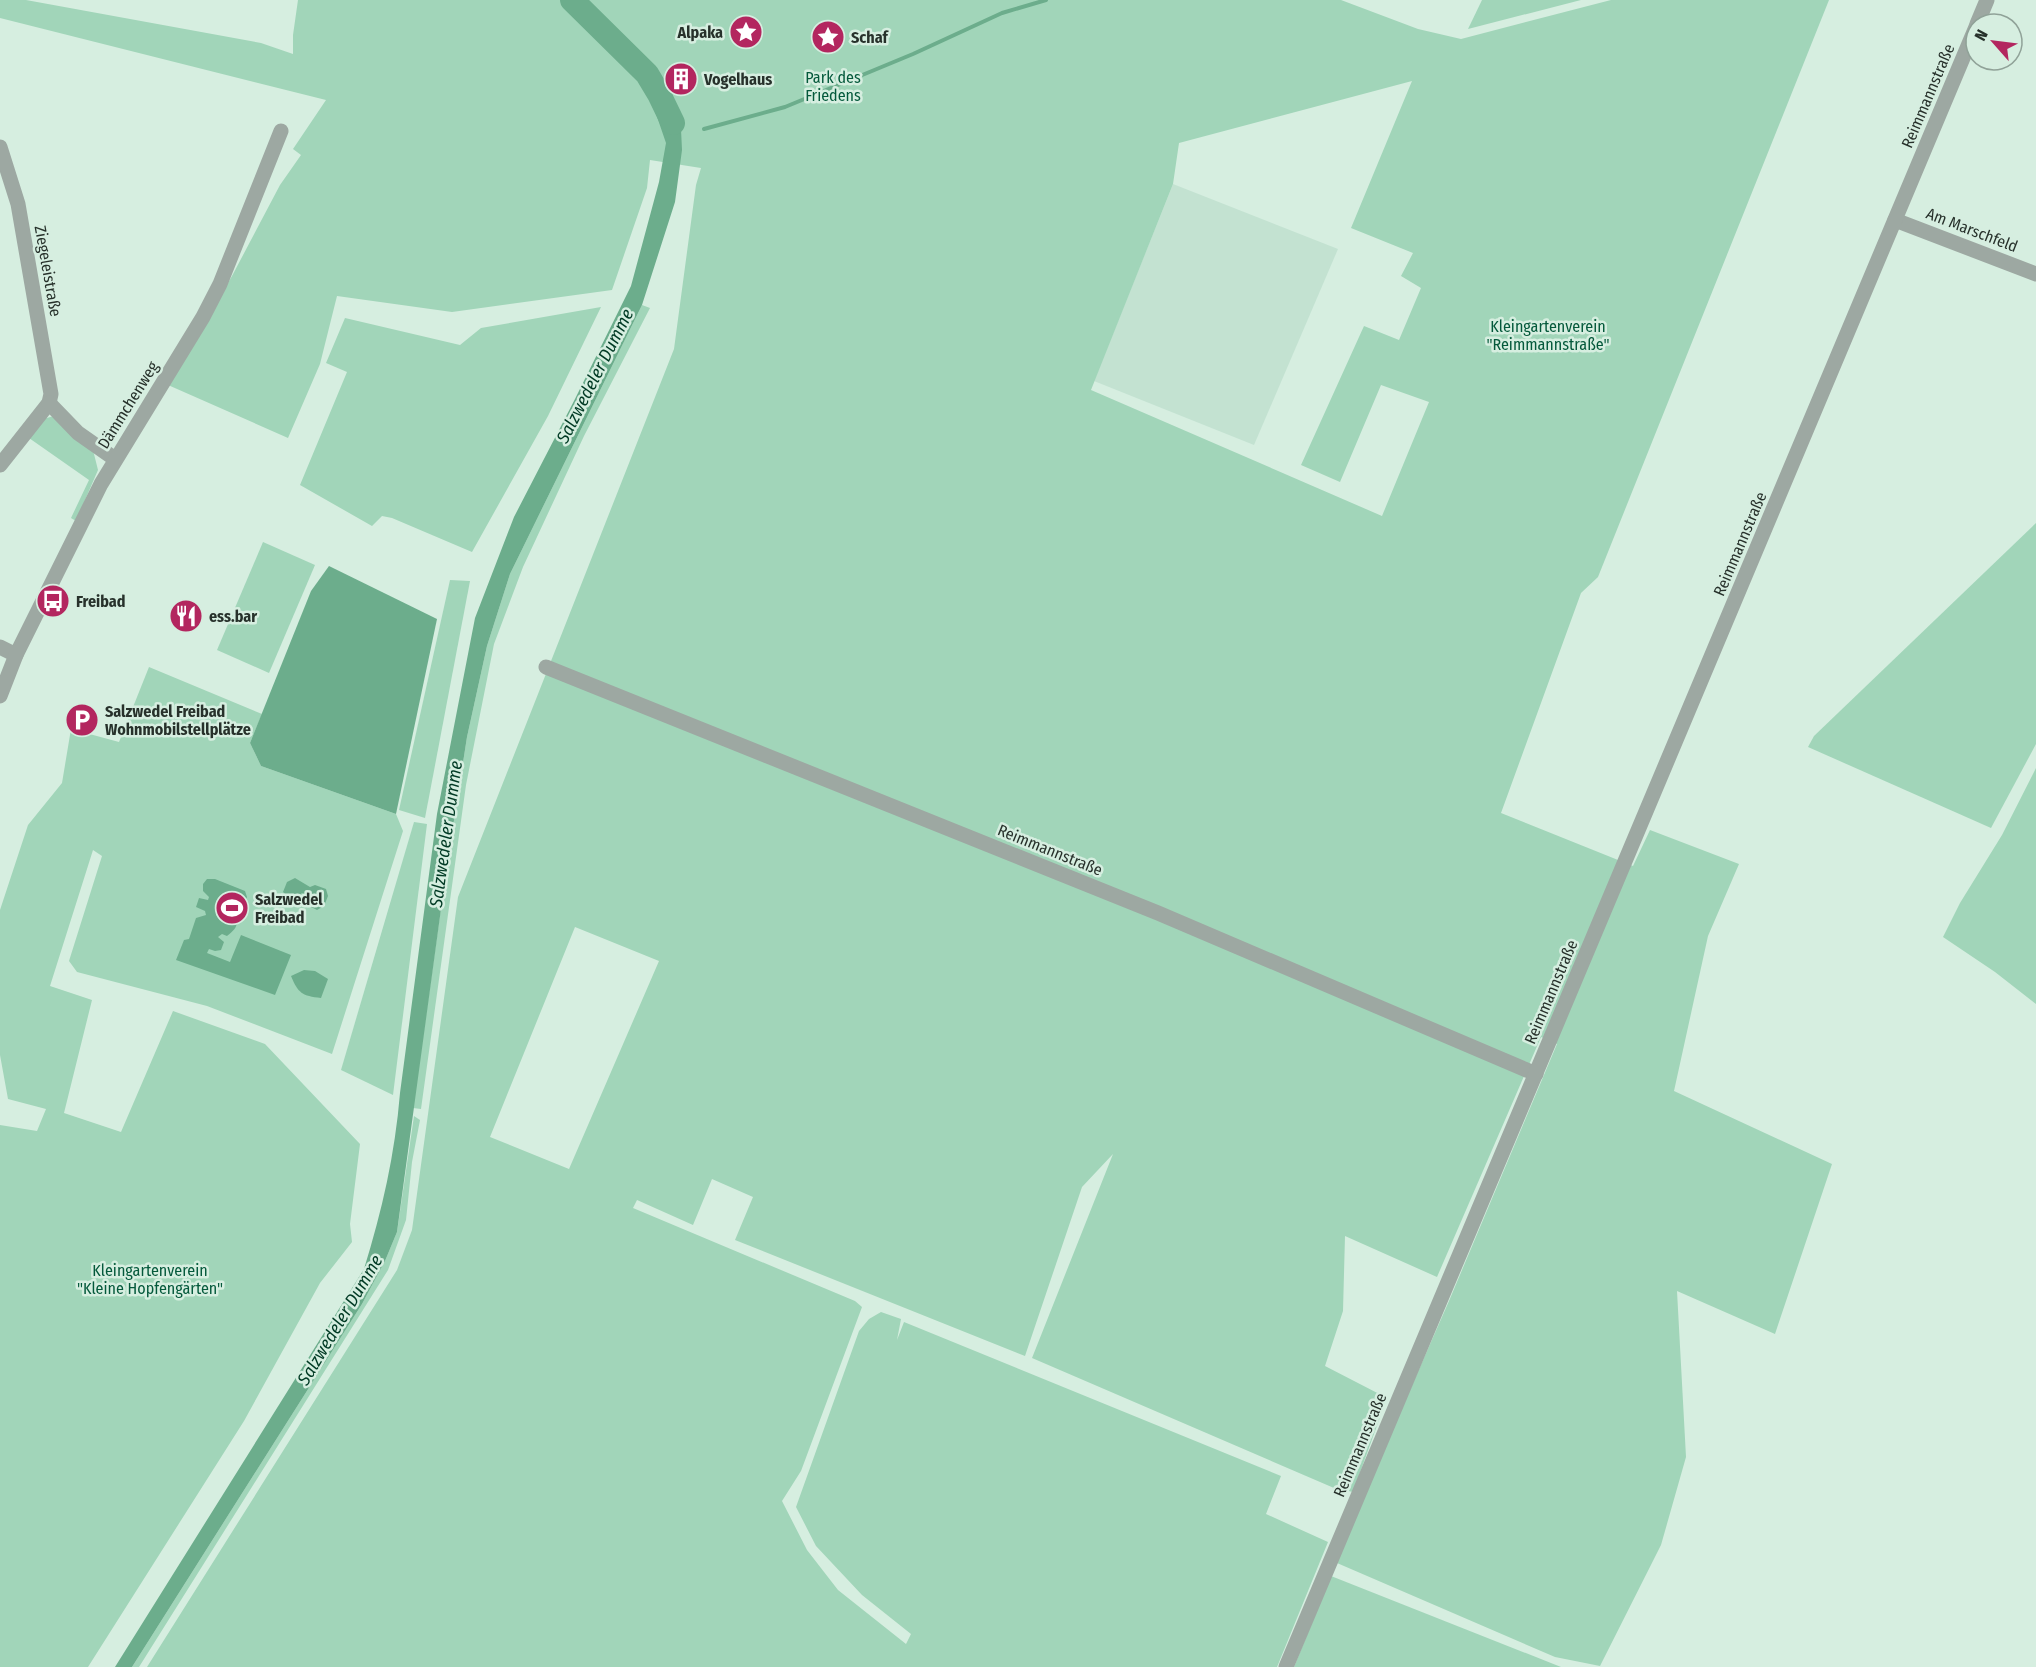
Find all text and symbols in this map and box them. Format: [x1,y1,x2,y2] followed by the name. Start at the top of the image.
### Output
[1964,12,2024,72] north arrow
[728,14,764,50] place icon: Alpaka
[810,19,846,55] place icon: Schaf
[677,23,723,42] place label: Alpaka
[1971,26,1992,44] text: N
[851,28,890,47] place label: Schaf
[1898,41,1959,151] street label: Reimmannstraße
[663,61,699,97] building icon: Vogelhaus
[805,68,861,105] park label: Park des Friedens
[703,70,772,89] place label: Vogelhaus
[1924,204,2020,256] street label: Am Marschfeld
[31,224,65,318] street label: Ziegeleistraße
[551,305,639,448] water label: Salzwedeler Dumme
[1486,317,1610,354] park label: Kleingartenverein "Reimmannstraße"
[94,358,163,452] street label: Dämmchenweg
[1710,489,1771,599] street label: Reimmannstraße
[35,583,71,619] bus stop icon: Freibad
[76,592,125,611] place label: Freibad
[168,598,204,634] restaurant icon: ess.bar
[209,607,257,626] place label: ess.bar
[64,702,100,738] parking icon: Salzwedel Freibad Wohnmobilstellplätze
[105,702,251,739] place label: Salzwedel Freibad Wohnmobilstellplätze
[425,759,467,910] water label: Salzwedeler Dumme
[995,820,1105,880] street label: Reimmannstraße
[214,890,250,926] sports icon: Salzwedel Freibad
[255,890,323,927] place label: Salzwedel Freibad
[1521,937,1582,1047] street label: Reimmannstraße
[292,1251,388,1390] water label: Salzwedeler Dumme
[77,1261,223,1298] park label: Kleingartenverein "Kleine Hopfengärten"
[1330,1390,1391,1500] street label: Reimmannstraße

